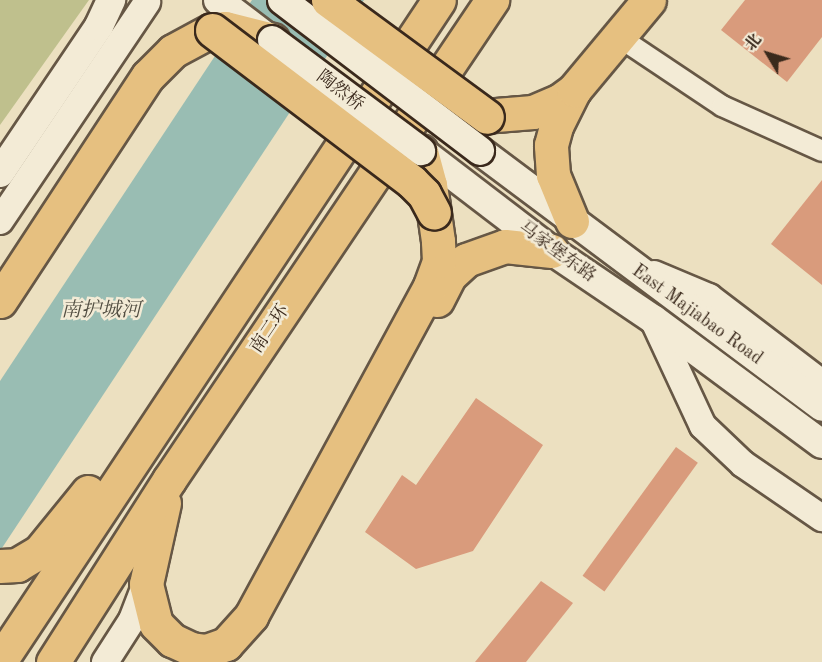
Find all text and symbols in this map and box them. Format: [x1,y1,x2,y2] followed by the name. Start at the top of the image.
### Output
[738,24,798,84] north arrow
[743,32,765,54] text: 北
[312,66,368,116] street label: 陶然桥
[514,217,600,287] street label: 马家堡东路
[627,260,767,370] street label: East Majiabao Road
[61,299,141,323] water label: 南护城河
[246,301,294,357] street label: 南二环

